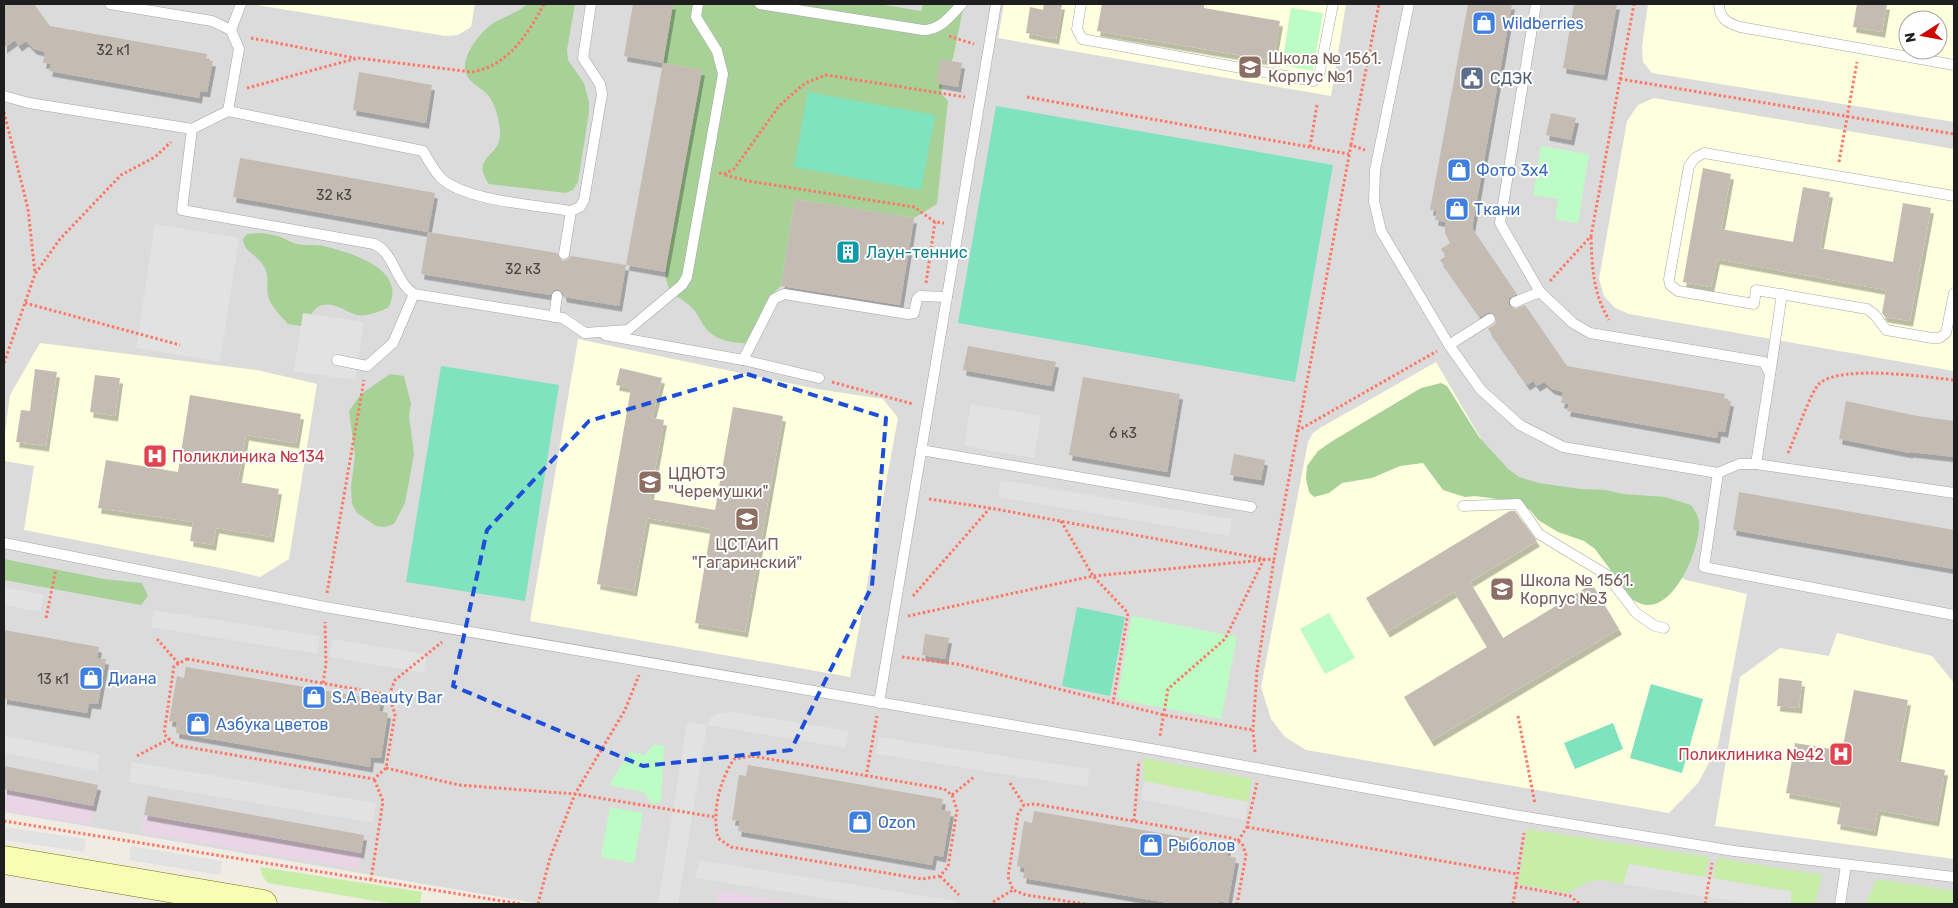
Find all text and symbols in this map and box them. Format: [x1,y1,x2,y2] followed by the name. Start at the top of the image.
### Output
[1471,10,1497,36] shop icon: Wildberries
[1898,10,1948,60] north arrow
[1502,14,1584,33] place label: Wildberries
[1901,31,1920,44] text: N
[96,42,130,59] house number: 32 к1
[1268,49,1382,86] place label: Школа № 1561. Корпус №1
[1237,54,1263,80] school or university icon: Школа № 1561. Корпус №1
[1459,65,1485,91] public building icon: СДЭК
[1490,69,1532,88] place label: СДЭК
[1446,157,1472,183] shop icon: Фото 3х4
[1476,161,1548,180] place label: Фото 3х4
[316,187,352,204] house number: 32 к3
[1444,196,1470,222] shop icon: Ткани
[1474,200,1520,219] place label: Ткани
[835,239,861,265] building icon: Лаун-теннис
[866,243,968,262] place label: Лаун-теннис
[505,261,541,278] house number: 32 к3
[1109,425,1137,442] house number: 6 к3
[142,443,168,469] hospital icon: Поликлиника №134
[172,447,325,466] place label: Поликлиника №134
[668,464,768,501] place label: ЦДЮТЭ "Черемушки"
[637,469,663,495] school or university icon: ЦДЮТЭ "Черемушки"
[734,506,760,532] school or university icon: ЦСТАиП "Гагаринский"
[692,535,802,572] place label: ЦСТАиП "Гагаринский"
[1520,571,1634,608] place label: Школа № 1561. Корпус №3
[1489,576,1515,602] school or university icon: Школа № 1561. Корпус №3
[78,665,104,691] shop icon: Диана
[108,669,156,688] place label: Диана
[37,671,69,688] house number: 13 к1
[301,684,327,710] shop icon: S.A Beauty Bar
[332,688,443,707] place label: S.A Beauty Bar
[185,711,211,737] shop icon: Азбука цветов
[216,715,329,734] place label: Азбука цветов
[1828,741,1854,767] hospital icon: Поликлиника №42
[1678,745,1824,764] place label: Поликлиника №42
[847,809,873,835] shop icon: Ozon
[878,813,916,832] place label: Ozon
[1138,832,1164,858] shop icon: Рыболов
[1168,836,1235,855] place label: Рыболов

